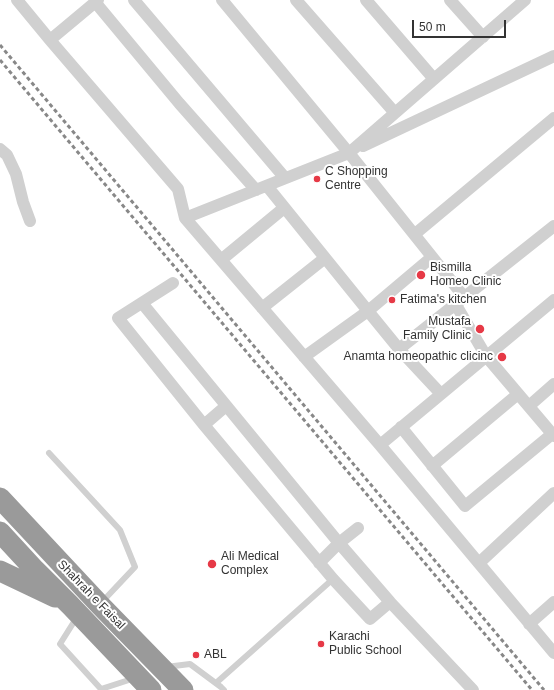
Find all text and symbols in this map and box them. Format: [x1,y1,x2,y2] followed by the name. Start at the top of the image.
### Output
[414,12,508,38] scale bar
[419,20,446,34] text: 50 m
[325,165,388,193] place label: C Shopping Centre
[312,174,322,184] marker: C Shopping Centre
[430,261,501,289] place label: Bismilla Homeo Clinic
[415,269,427,281] marker: Bismilla Homeo Clinic
[400,293,486,307] place label: Fatima's kitchen
[387,295,397,305] marker: Fatima's kitchen
[403,315,471,343] place label: Mustafa Family Clinic
[474,323,486,335] marker: Mustafa Family Clinic
[344,350,493,364] place label: Anamta homeopathic clicinc
[496,351,508,363] marker: Anamta homeopathic clicinc
[221,550,279,578] place label: Ali Medical Complex
[54,557,128,633] street label: Shahrah e Faisal
[206,558,218,570] marker: Ali Medical Complex
[329,630,402,658] place label: Karachi Public School
[316,639,326,649] marker: Karachi Public School
[204,648,227,662] place label: ABL
[191,650,201,660] marker: ABL

